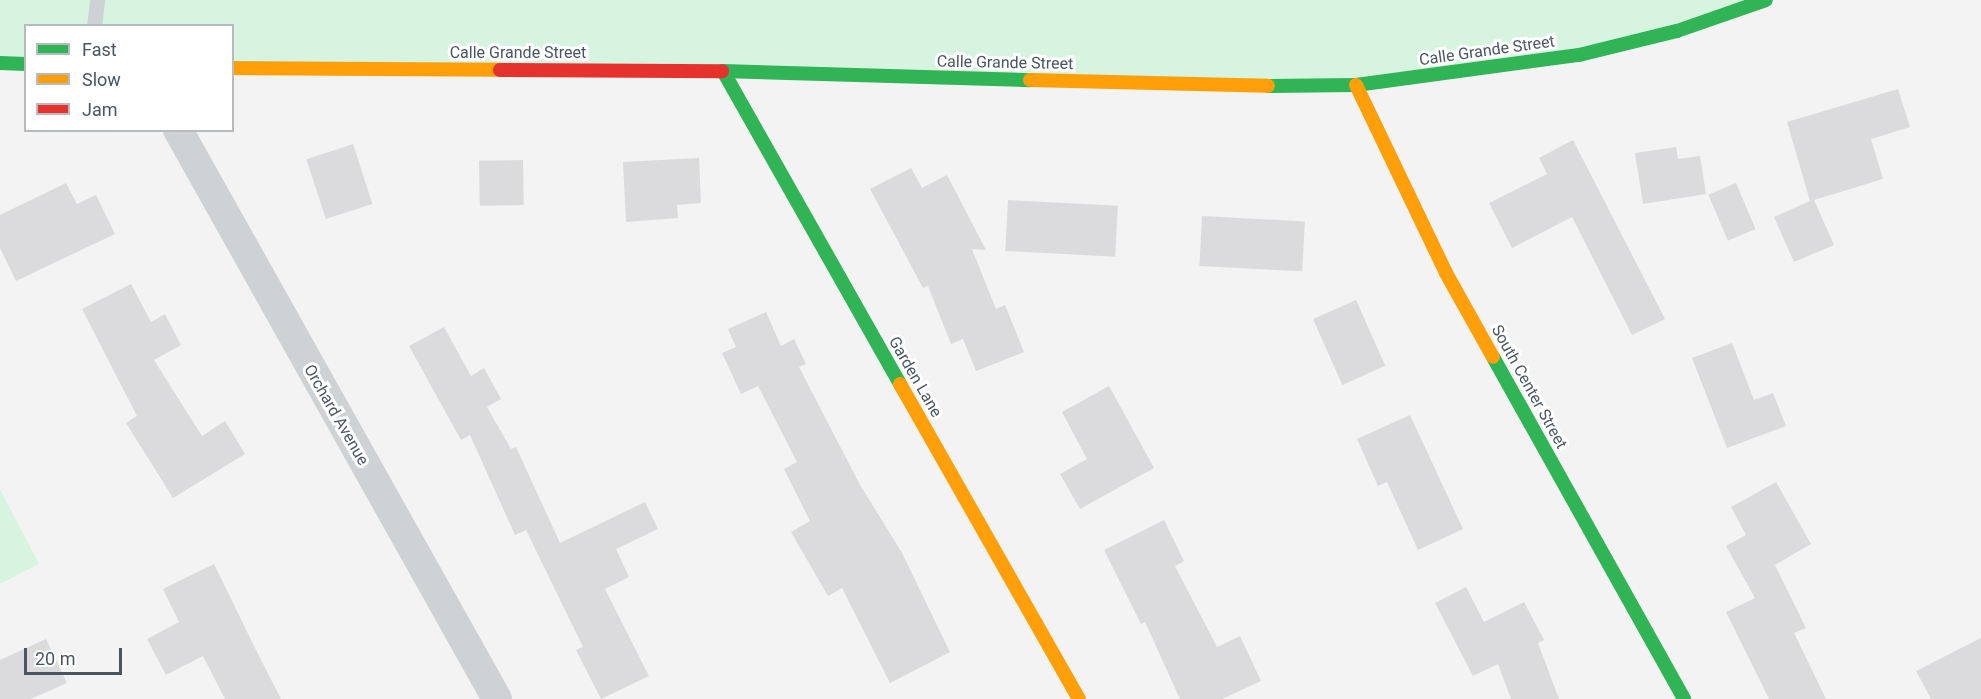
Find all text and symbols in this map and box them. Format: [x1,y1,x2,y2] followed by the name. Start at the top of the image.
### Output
[24,24,234,132] legend
[1418,32,1556,70] street label: Calle Grande Street
[82,39,117,60] text: Fast
[450,43,586,63] street label: Calle Grande Street
[937,52,1073,74] street label: Calle Grande Street
[82,69,121,90] text: Slow
[82,99,118,120] text: Jam
[1487,322,1571,452] street label: South Center Street
[884,333,946,421] street label: Garden Lane
[299,361,373,469] street label: Orchard Avenue
[27,636,124,674] scale bar
[35,648,75,669] text: 20 m

